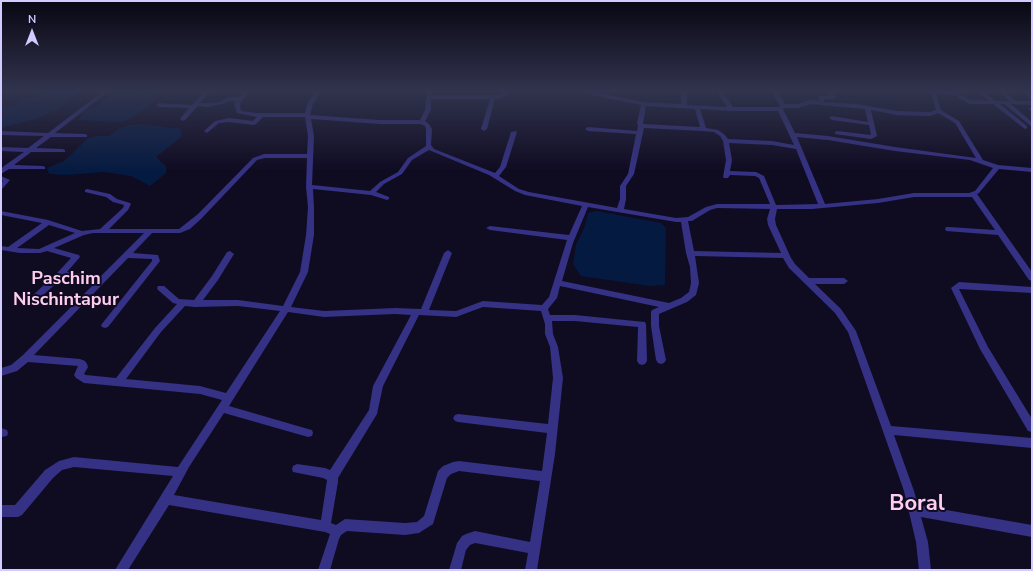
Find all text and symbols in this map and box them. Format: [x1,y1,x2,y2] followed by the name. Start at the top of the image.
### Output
[12,12,52,52] north arrow
[28,12,36,27] text: N
[13,269,119,312] district label: Paschim Nischintapur
[889,492,945,518] district label: Boral

